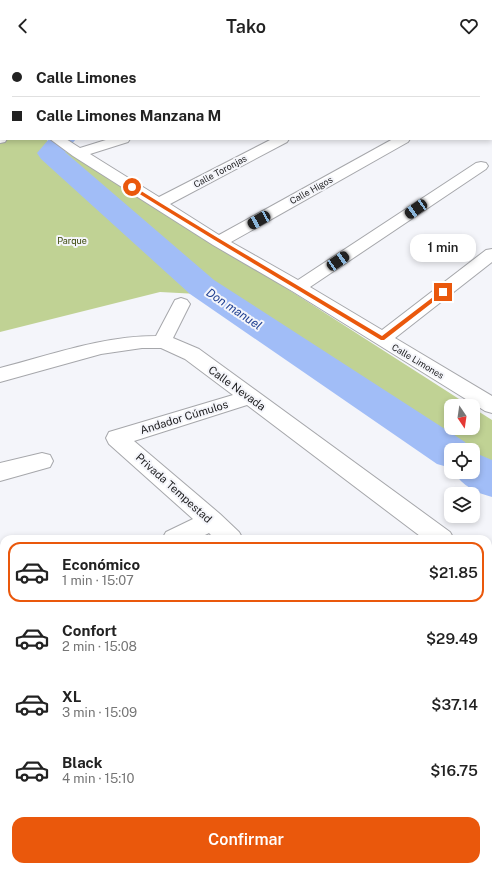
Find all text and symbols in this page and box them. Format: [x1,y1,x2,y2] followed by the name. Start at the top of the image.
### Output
[12,15,34,37] icon: back
[458,15,480,37] icon: heart
[226,16,266,37] text: Tako
[36,69,136,86] text: Calle Limones
[36,107,221,124] text: Calle Limones Manzana M
[191,152,249,190] street label: Calle Toronjas
[288,173,335,206] street label: Calle Higos
[123,178,141,196] route start
[403,197,429,221] car
[246,209,272,231] car
[410,234,476,262] callout: 1 min
[57,235,87,246] park label: Parque
[428,240,458,255] text: 1 min
[325,249,351,273] car
[434,283,452,301] route end
[204,285,264,333] water label: Don manuel
[390,341,446,381] street label: Calle Limones
[206,363,268,413] street label: Calle Nevada
[139,398,230,436] street label: Andador Cúmulos
[444,399,480,435] north arrow
[444,399,480,523] map controls
[444,443,480,479] button: locate
[134,451,214,525] street label: Privada Tempestad
[444,487,480,523] button: layers
[14,554,50,590] icon: car
[62,556,140,573] text: Económico
[429,564,478,581] text: $21.85
[62,573,134,588] text: 1 min · 15:07
[14,620,50,656] icon: car
[62,622,117,639] text: Confort
[426,630,478,647] text: $29.49
[62,639,137,654] text: 2 min · 15:08
[14,686,50,722] icon: car
[62,688,81,705] text: XL
[431,696,478,713] text: $37.14
[62,705,137,720] text: 3 min · 15:09
[14,752,50,788] icon: car
[62,754,102,771] text: Black
[430,762,478,779] text: $16.75
[62,771,134,786] text: 4 min · 15:10
[12,817,480,863] button: Confirmar

